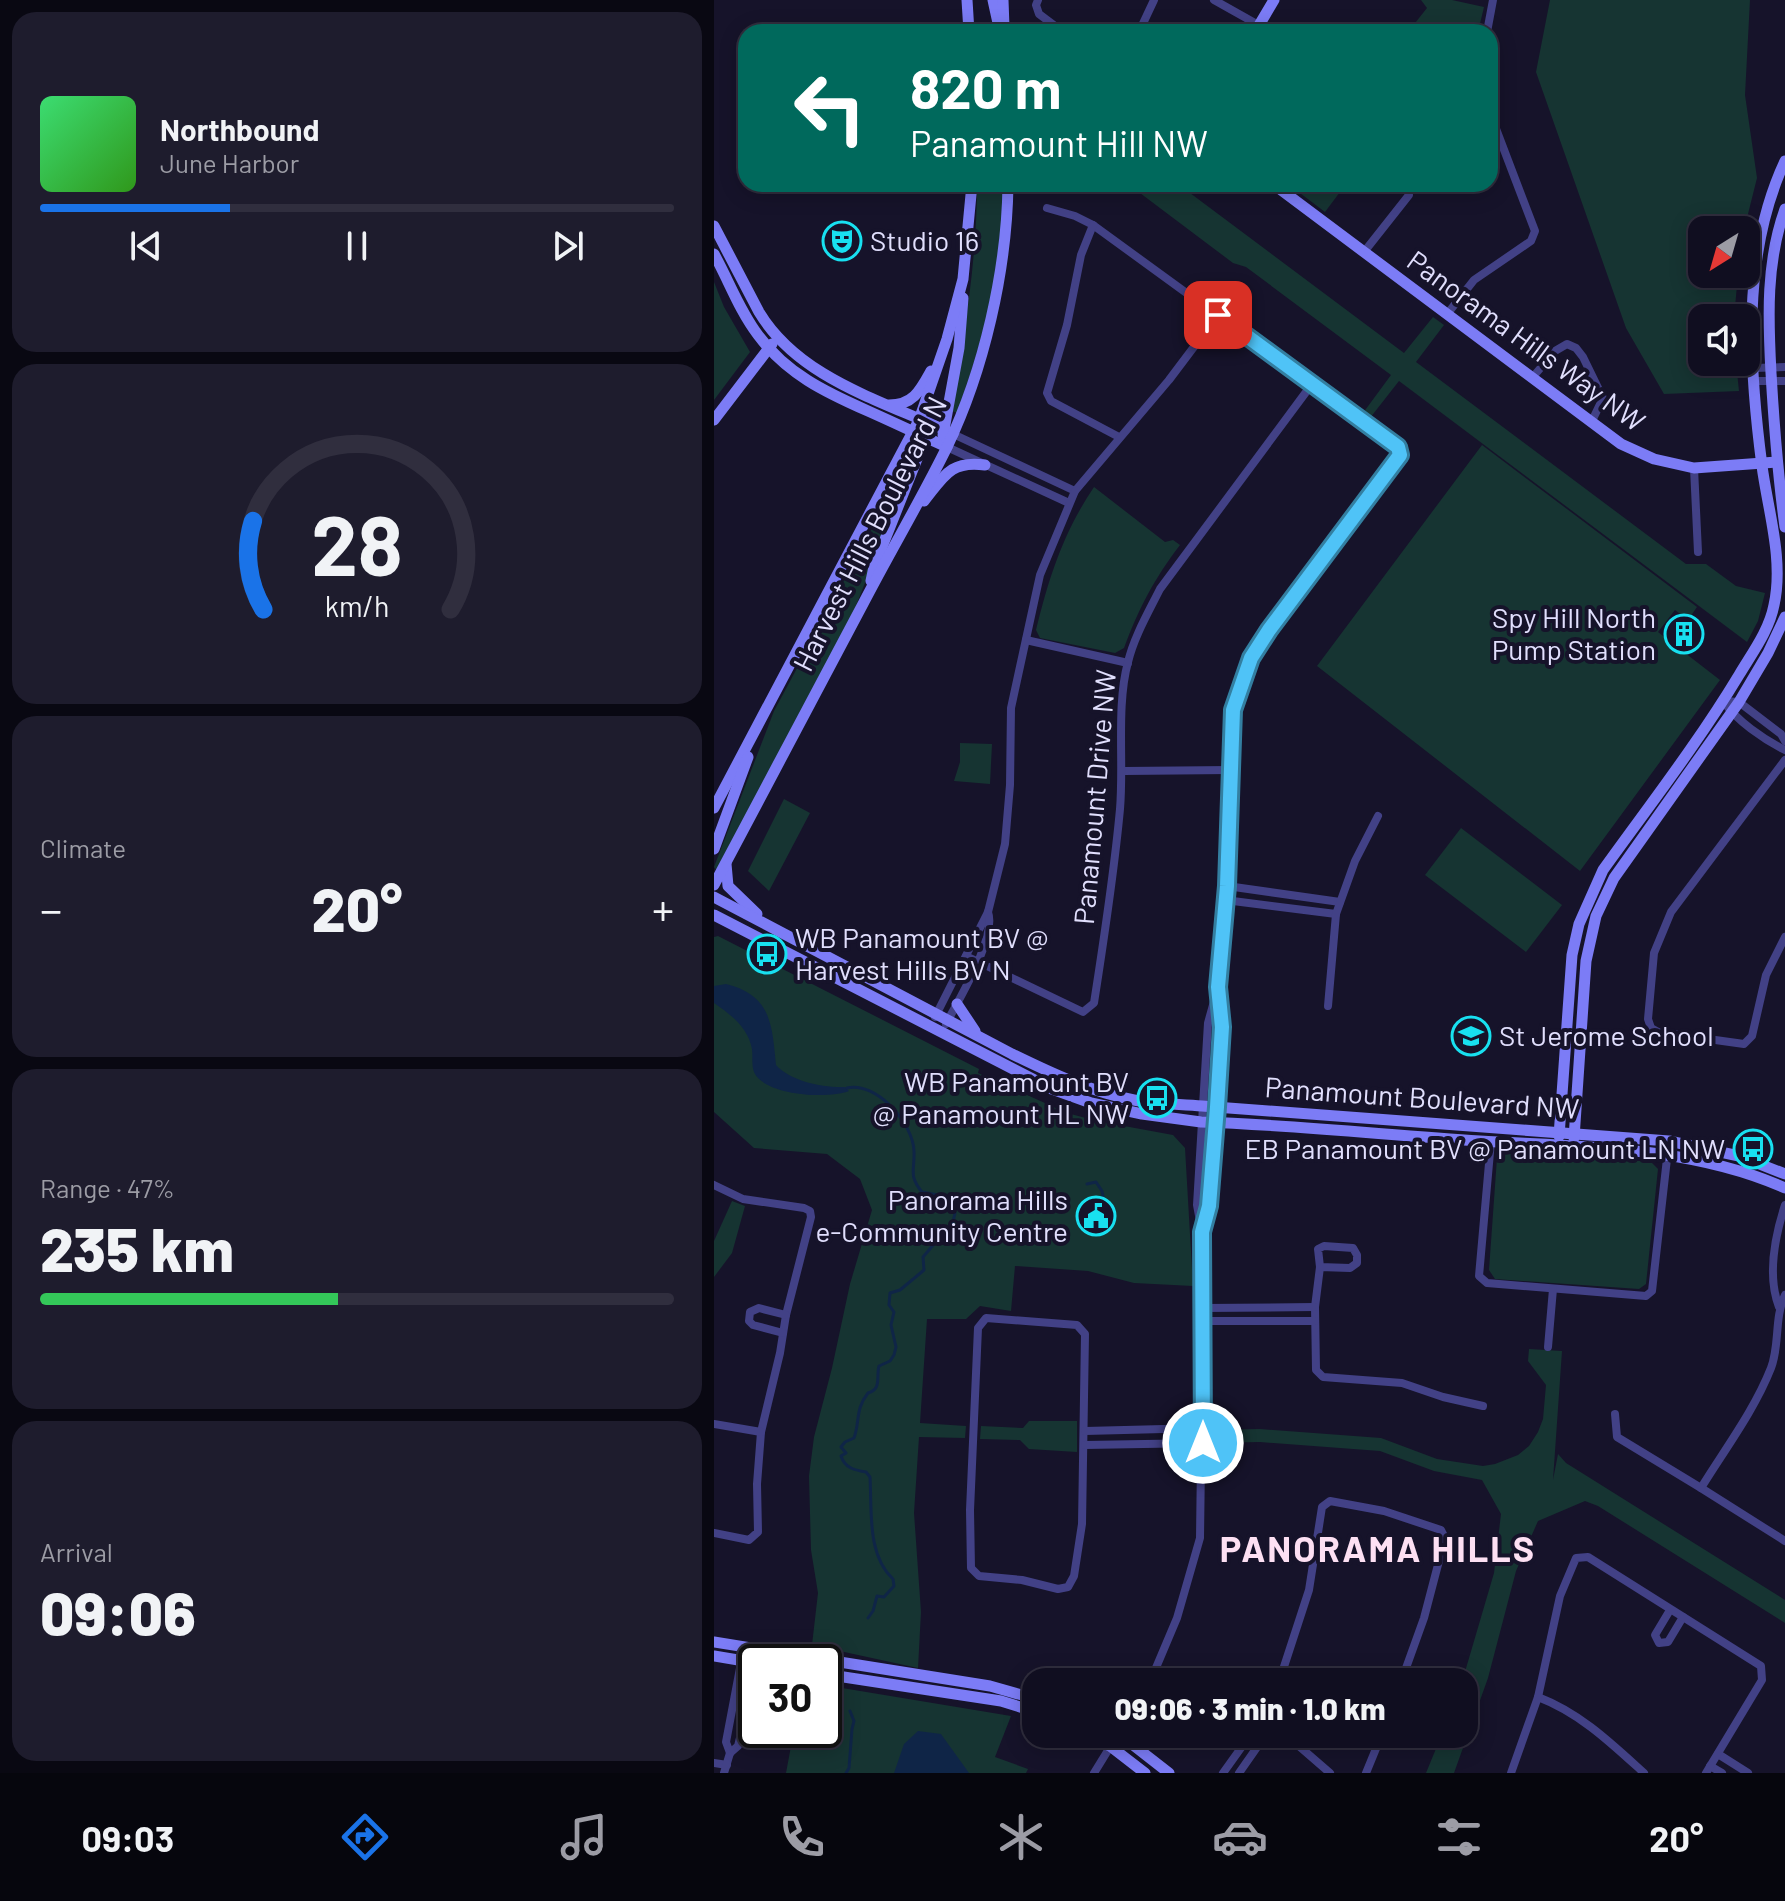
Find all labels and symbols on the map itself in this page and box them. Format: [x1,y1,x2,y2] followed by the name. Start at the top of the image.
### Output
[1688,216,1760,288] north arrow
[821,220,863,262] theatre icon: Studio 16
[870,223,979,257] place label: Studio 16
[1401,243,1652,438] street label: Panorama Hills Way NW
[1184,281,1252,349] pin
[785,391,953,677] street label: Harvest Hills Boulevard N
[1492,600,1656,666] place label: Spy Hill North Pump Station
[1663,613,1705,655] building icon: Spy Hill North Pump Station
[1066,668,1122,926] street label: Panamount Drive NW
[795,920,1049,986] place label: WB Panamount BV @ Harvest Hills BV N
[746,933,788,975] bus stop icon: WB Panamount BV @ Harvest Hills BV N
[1450,1015,1492,1057] school or university icon: St Jerome School
[1499,1018,1714,1052] place label: St Jerome School
[873,1064,1129,1130] place label: WB Panamount BV @ Panamount HL NW
[1264,1069,1580,1125] street label: Panamount Boulevard NW
[1136,1077,1178,1119] bus stop icon: WB Panamount BV @ Panamount HL NW
[1732,1128,1774,1170] bus stop icon: EB Panamount BV @ Panamount LN NW
[1245,1131,1725,1165] place label: EB Panamount BV @ Panamount LN NW
[815,1182,1068,1248] place label: Panorama Hills e-Community Centre
[1075,1195,1117,1237] public building icon: Panorama Hills e-Community Centre
[1161,1401,1245,1485] position arrow
[1220,1526,1536,1569] district label: PANORAMA HILLS
[738,1644,842,1748] speed limit sign: 30

